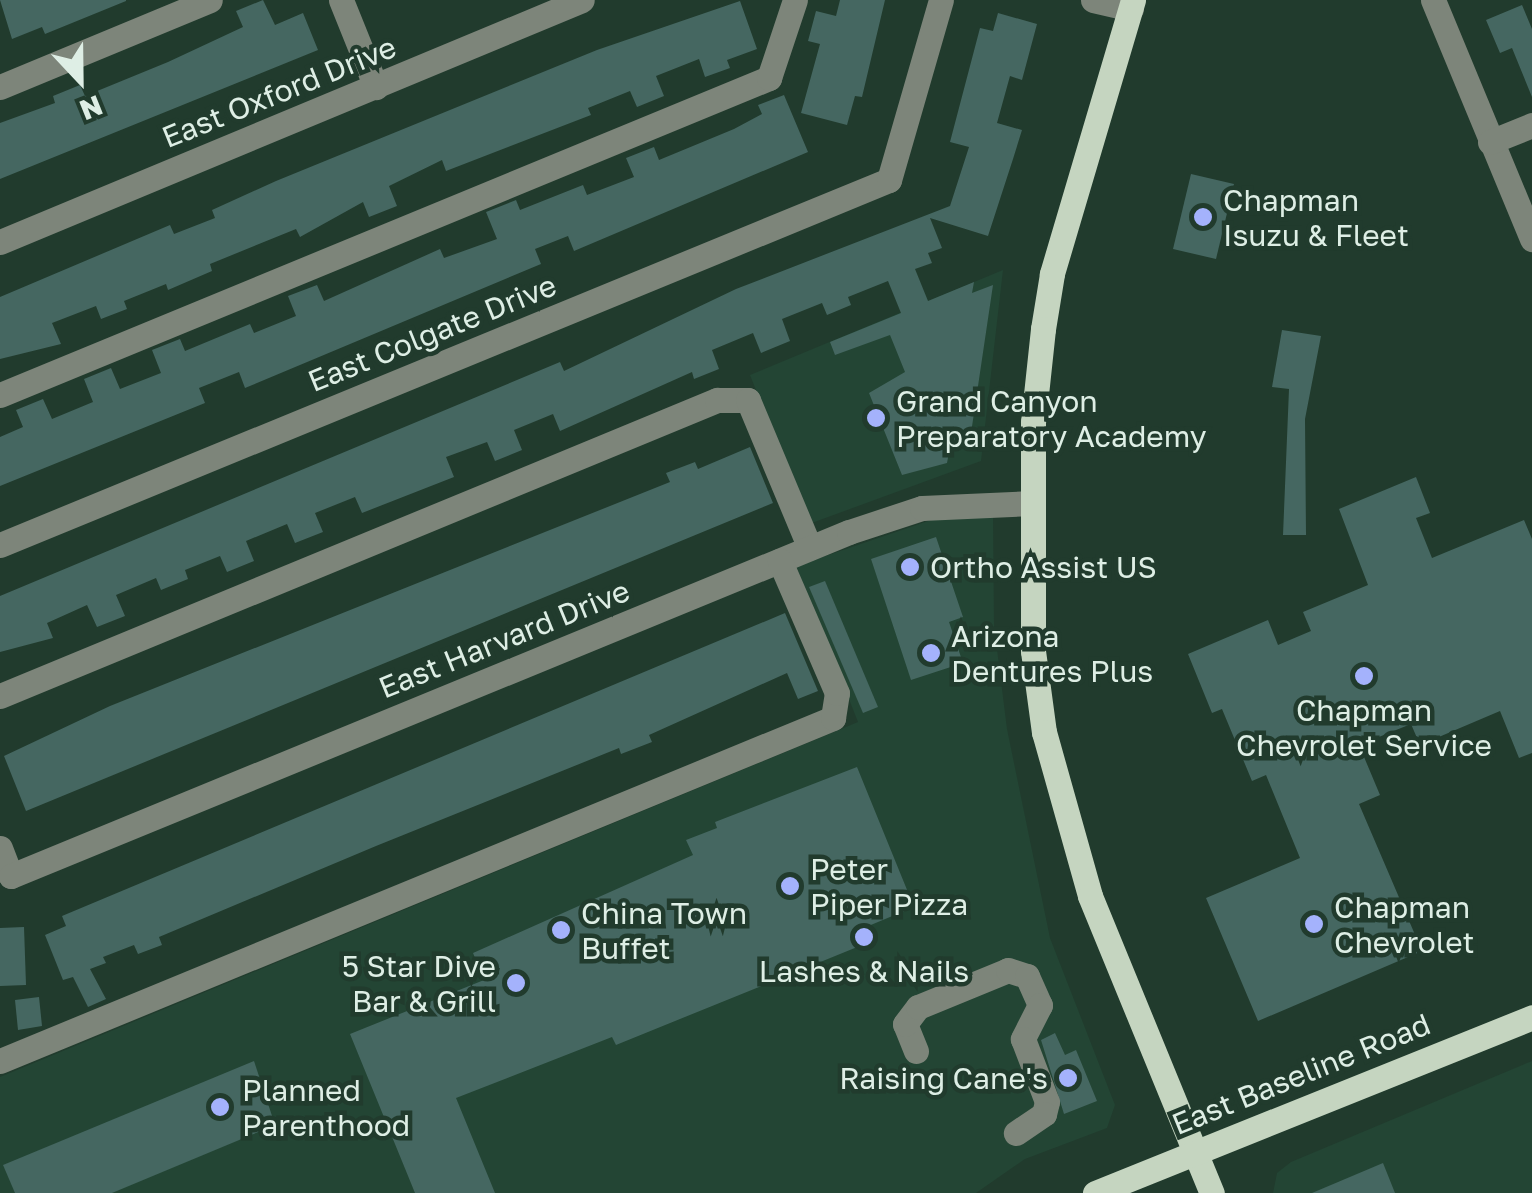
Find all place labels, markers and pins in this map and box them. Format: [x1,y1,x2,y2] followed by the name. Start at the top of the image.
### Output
[1223,182,1409,252] place label: Chapman Isuzu & Fleet
[1192,206,1214,228] marker: Chapman Isuzu & Fleet
[896,383,1206,454] place label: Grand Canyon Preparatory Academy
[865,407,887,429] marker: Grand Canyon Preparatory Academy
[930,549,1157,585] place label: Ortho Assist US
[899,556,921,578] marker: Ortho Assist US
[951,618,1153,688] place label: Arizona Dentures Plus
[920,642,942,664] marker: Arizona Dentures Plus
[1353,665,1375,687] marker: Chapman Chevrolet Service
[1236,692,1492,762] place label: Chapman Chevrolet Service
[810,851,968,922] place label: Peter Piper Pizza
[779,875,801,897] marker: Peter Piper Pizza
[1334,889,1475,960] place label: Chapman Chevrolet
[581,895,747,966] place label: China Town Buffet
[1303,913,1325,935] marker: Chapman Chevrolet
[550,919,572,941] marker: China Town Buffet
[853,926,875,948] marker: Lashes & Nails
[342,948,496,1018] place label: 5 Star Dive Bar & Grill
[759,953,969,989] place label: Lashes & Nails
[505,972,527,994] marker: 5 Star Dive Bar & Grill
[839,1060,1048,1096] place label: Raising Cane's
[1057,1067,1079,1089] marker: Raising Cane's
[242,1072,410,1142] place label: Planned Parenthood
[207,1094,233,1120] marker: Planned Parenthood

